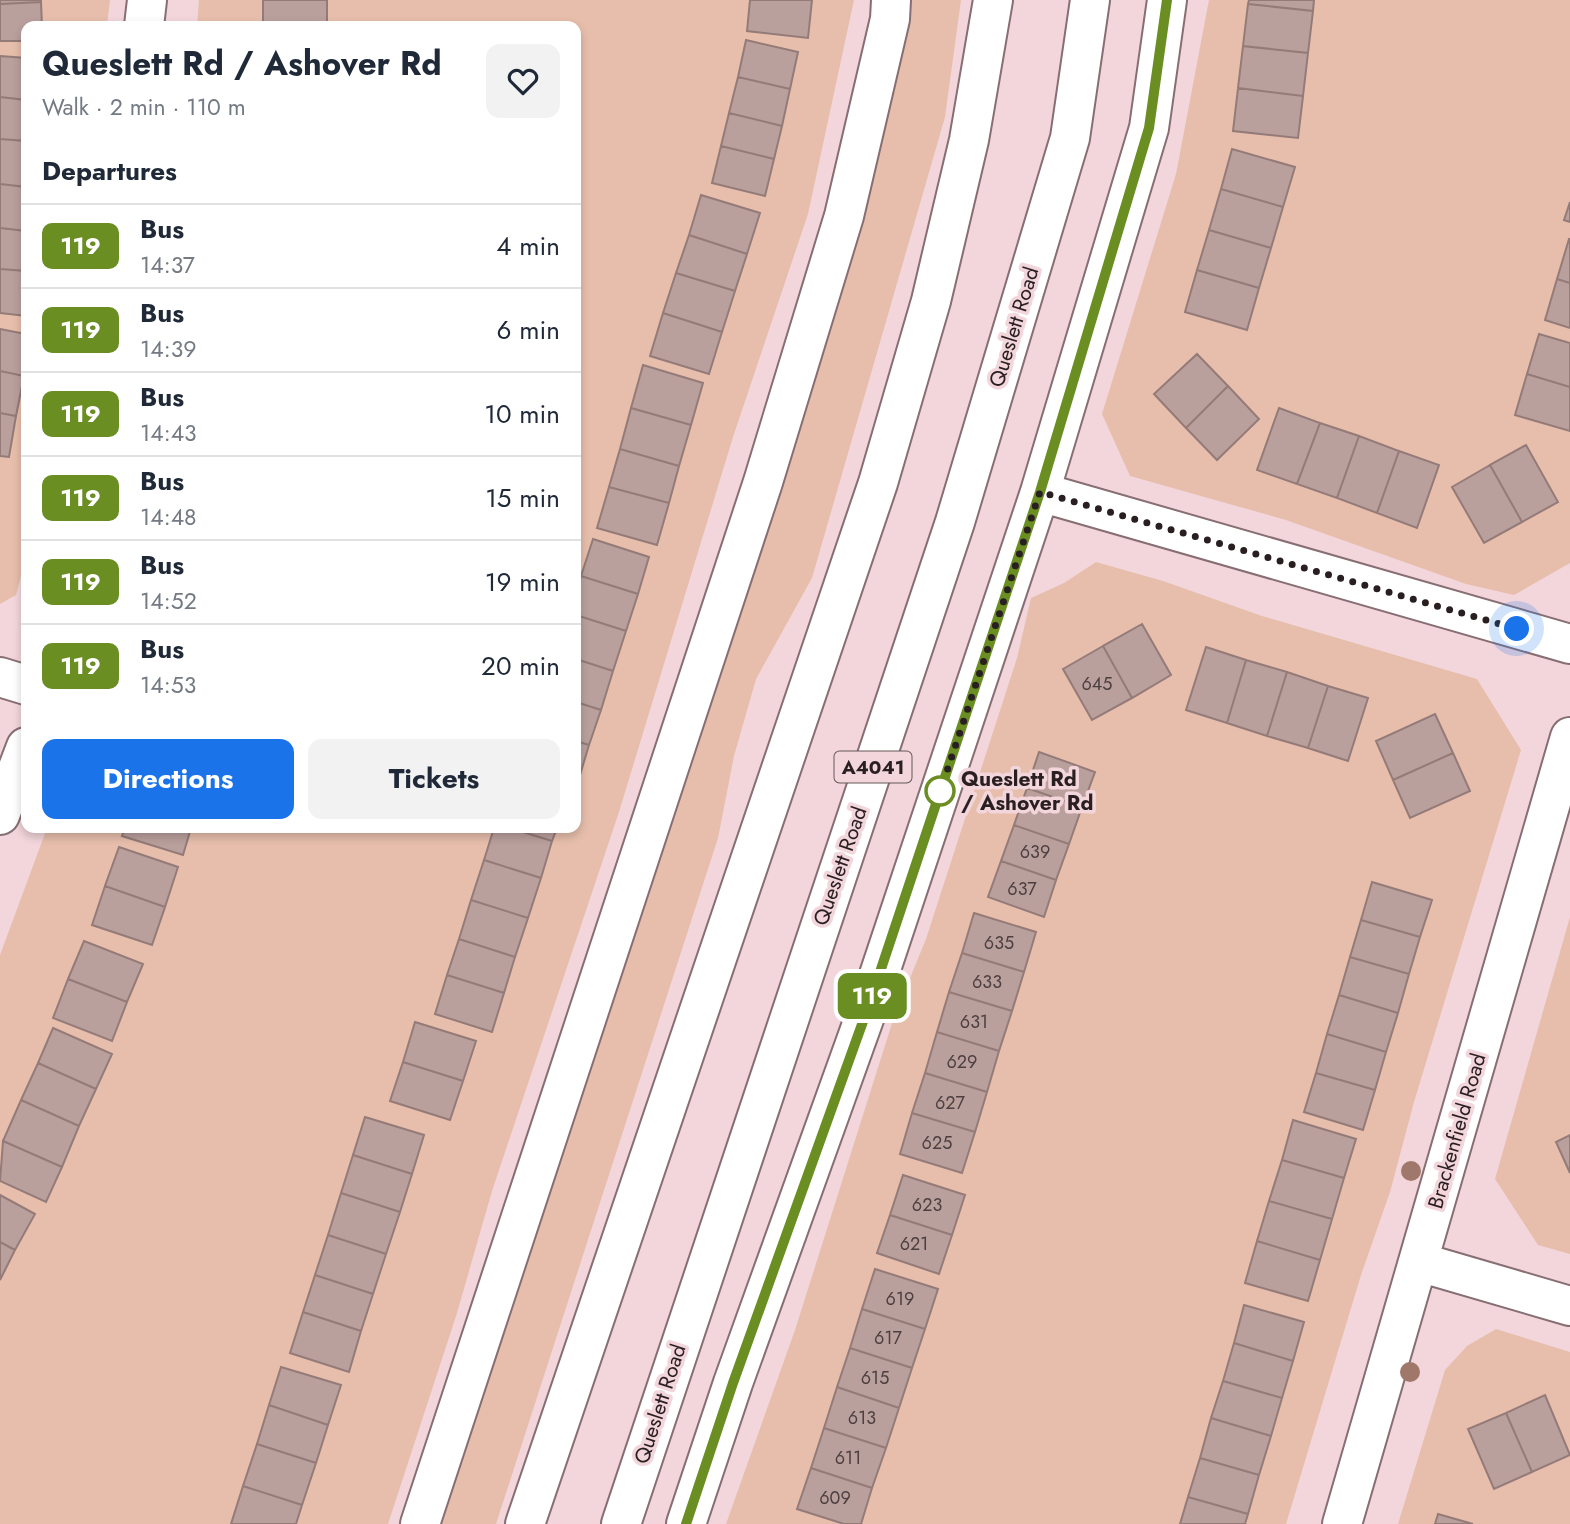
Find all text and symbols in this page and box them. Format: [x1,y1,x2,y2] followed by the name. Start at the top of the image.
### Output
[42,40,442,87] text: Queslett Rd / Ashover Rd
[486,44,560,118] button: heart
[42,90,246,124] text: Walk · 2 min · 110 m
[42,152,177,190] text: Departures
[140,210,184,248] text: Bus
[496,227,560,265] text: 4 min
[60,228,101,263] text: 119
[140,248,195,282] text: 14:37
[981,263,1047,391] street label: Queslett Road
[140,294,184,332] text: Bus
[497,311,560,349] text: 6 min
[60,312,101,347] text: 119
[140,332,196,366] text: 14:39
[140,378,184,416] text: Bus
[484,395,560,433] text: 10 min
[60,396,101,431] text: 119
[140,416,197,450] text: 14:43
[140,462,184,500] text: Bus
[485,479,560,517] text: 15 min
[60,480,101,515] text: 119
[140,500,197,534] text: 14:48
[140,546,184,584] text: Bus
[485,563,560,601] text: 19 min
[60,564,101,599] text: 119
[140,584,197,618] text: 14:52
[1499,611,1534,646] your location
[140,630,184,668] text: Bus
[481,647,560,685] text: 20 min
[60,648,101,683] text: 119
[140,668,196,702] text: 14:53
[1081,671,1113,697] house number: 645
[42,739,294,819] button: Directions
[308,739,560,819] button: Tickets
[834,752,912,782] road number: A4041
[961,764,1093,818] place label: Queslett Rd / Ashover Rd
[925,776,955,806] marker: Queslett Rd / Ashover Rd
[806,802,874,930] street label: Queslett Road
[1020,839,1050,865] house number: 639
[1007,876,1037,902] house number: 637
[984,930,1014,956] house number: 635
[972,969,1002,995] house number: 633
[832,973,912,1019] line badge: 119
[852,978,892,1013] text: 119
[960,1009,988,1035] house number: 631
[947,1049,977,1075] house number: 629
[1420,1050,1494,1212] street label: Brackenfield Road
[935,1090,966,1116] house number: 627
[922,1130,952,1156] house number: 625
[912,1192,942,1218] house number: 623
[900,1231,928,1257] house number: 621
[886,1286,914,1312] house number: 619
[874,1325,903,1351] house number: 617
[627,1340,693,1468] street label: Queslett Road
[861,1365,889,1391] house number: 615
[848,1405,876,1431] house number: 613
[835,1445,861,1471] house number: 611
[819,1485,851,1511] house number: 609

